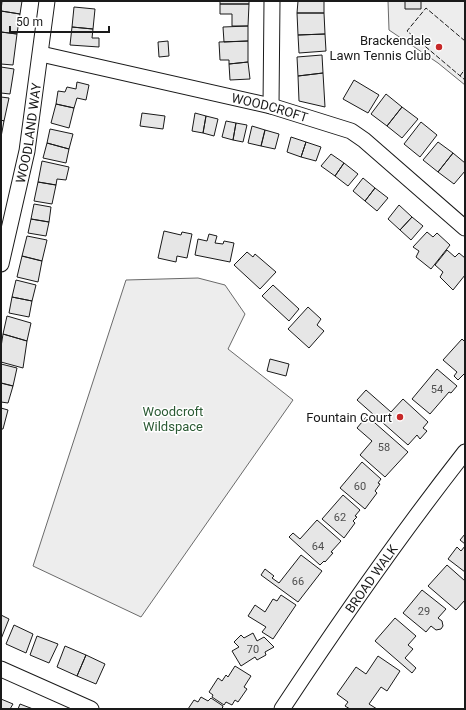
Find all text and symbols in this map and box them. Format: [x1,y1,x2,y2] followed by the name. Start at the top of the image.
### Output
[10,8,109,34] scale bar
[16,15,43,29] text: 50 m
[329,33,431,63] place label: Brackendale Lawn Tennis Club
[434,42,444,52] marker: Brackendale Lawn Tennis Club
[12,82,44,185] street label: WOODLAND WAY
[230,90,310,125] street label: WOODCROFT
[431,383,443,396] house number: 54
[143,404,203,434] park label: Woodcroft Wildspace
[306,410,392,425] place label: Fountain Court
[395,412,405,422] marker: Fountain Court
[378,441,390,454] house number: 58
[354,480,366,493] house number: 60
[334,511,346,524] house number: 62
[312,540,324,553] house number: 64
[342,541,401,616] street label: BROAD WALK
[292,575,304,588] house number: 66
[418,605,430,618] house number: 29
[247,643,259,656] house number: 70

